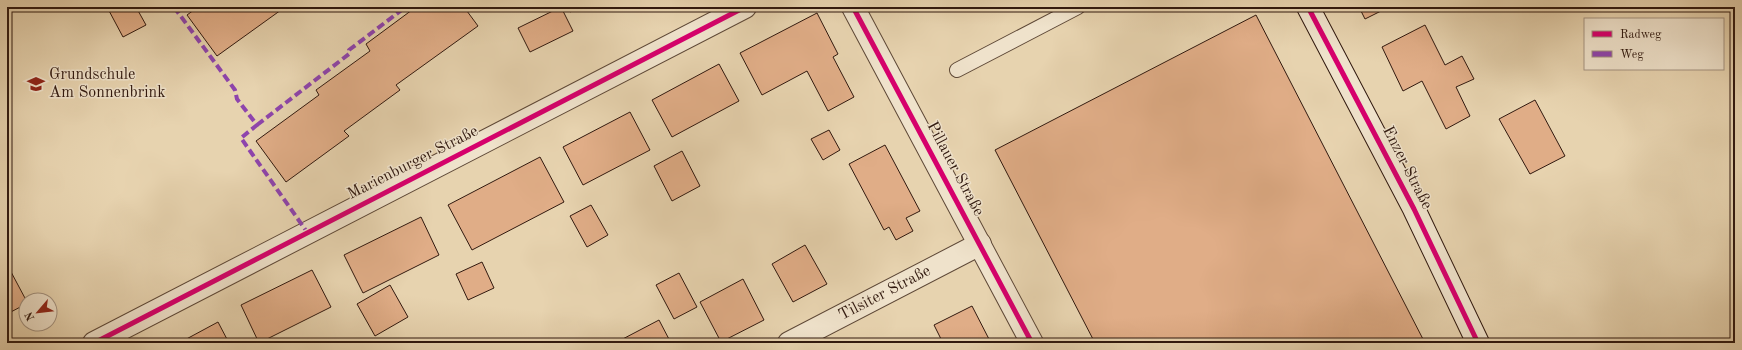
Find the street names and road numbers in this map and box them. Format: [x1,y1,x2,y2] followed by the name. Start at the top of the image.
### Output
[923,119,987,219] street label: Pillauer Straße
[345,123,481,203] street label: Marienburger Straße
[1379,124,1435,212] street label: Enzer Straße
[836,263,933,324] street label: Tilsiter Straße

